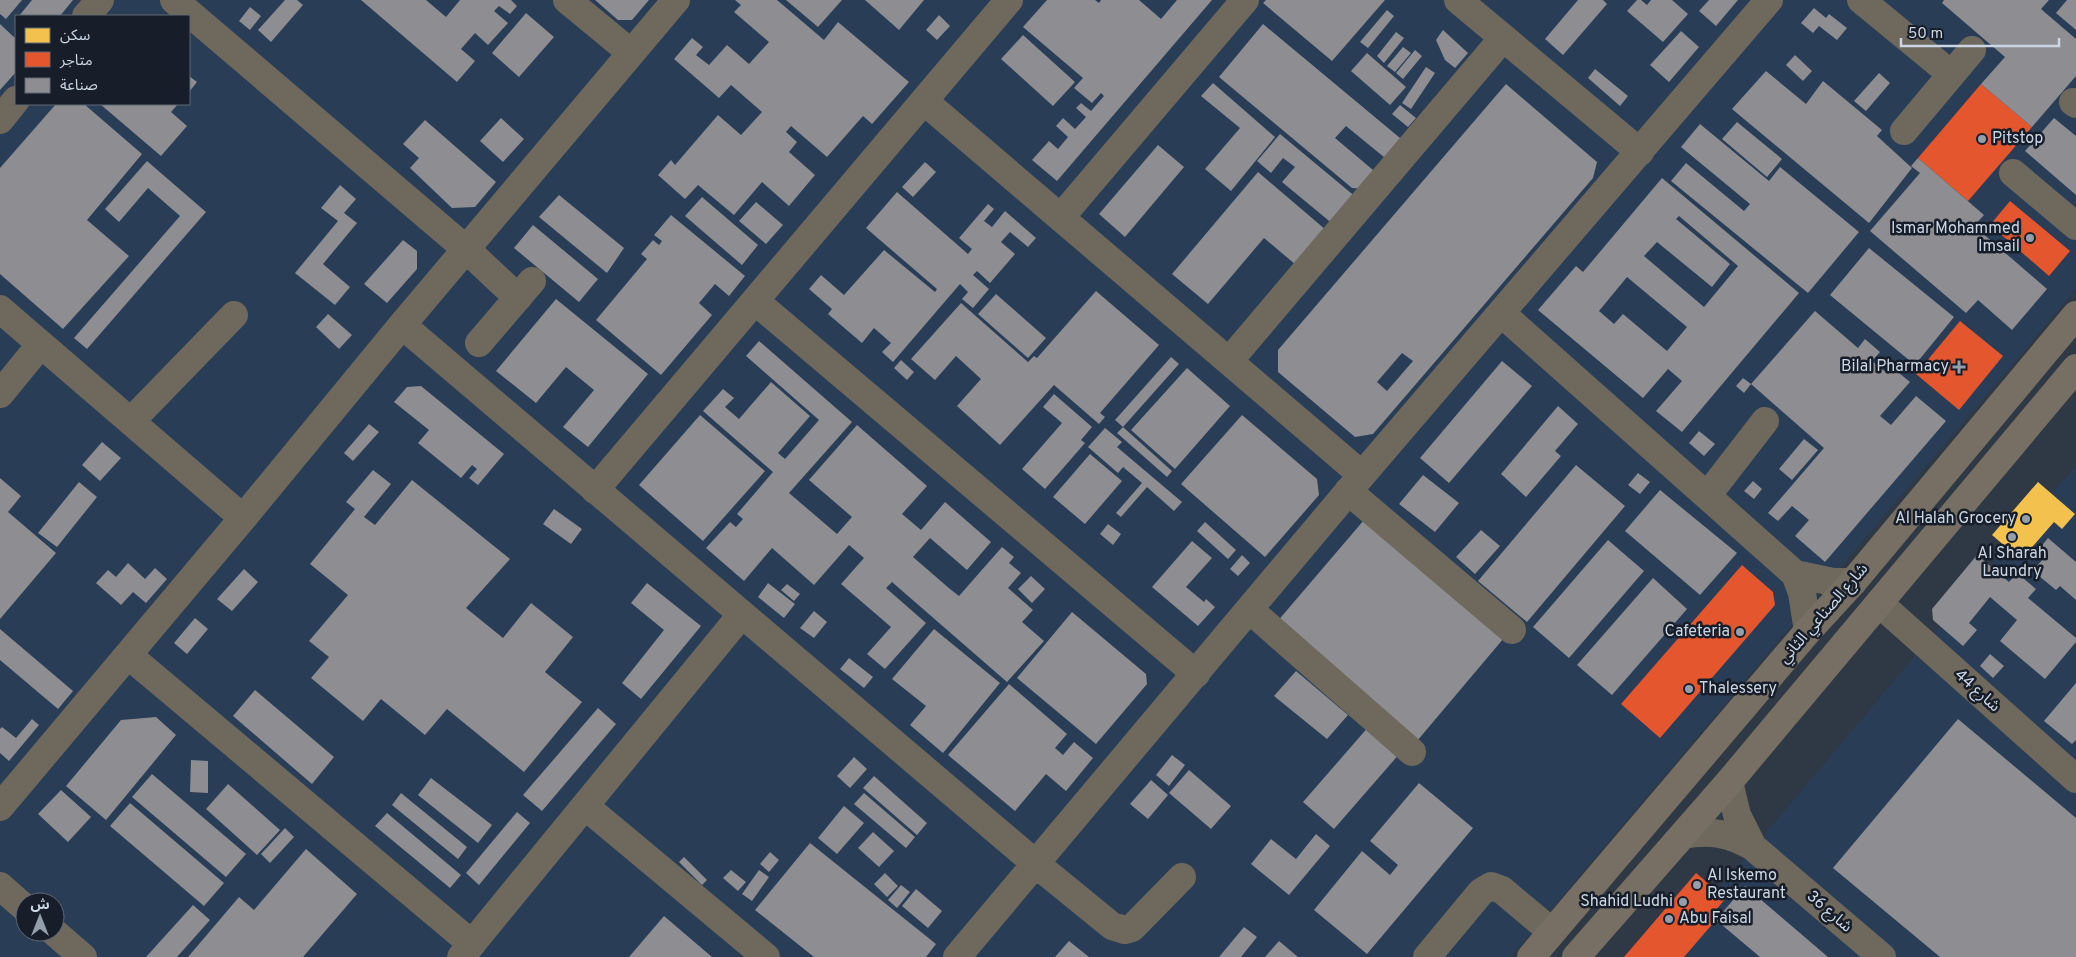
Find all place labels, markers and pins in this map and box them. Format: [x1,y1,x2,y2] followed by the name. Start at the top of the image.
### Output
[1992,129,2043,149] place label: Pitstop
[1976,133,1988,145] marker: Pitstop
[1891,219,2020,257] place label: Ismar Mohammed Imsail
[2024,232,2036,244] marker: Ismar Mohammed Imsail
[1841,357,1949,377] place label: Bilal Pharmacy
[1953,361,1965,373] marker: Bilal Pharmacy
[1895,509,2016,529] place label: Al Halah Grocery
[2020,513,2032,525] marker: Al Halah Grocery
[2006,531,2018,543] marker: Al Sharah Laundry
[1977,544,2047,582] place label: Al Sharah Laundry
[1665,622,1730,642] place label: Cafeteria
[1734,626,1746,638] marker: Cafeteria
[1699,679,1777,699] place label: Thalessery
[1683,683,1695,695] marker: Thalessery
[1707,866,1786,904] place label: Al Iskemo Restaurant
[1691,879,1703,891] marker: Al Iskemo Restaurant
[1580,892,1673,912] place label: Shahid Ludhi
[1677,896,1689,908] marker: Shahid Ludhi
[1679,909,1752,929] place label: Abu Faisal
[1663,913,1675,925] marker: Abu Faisal

